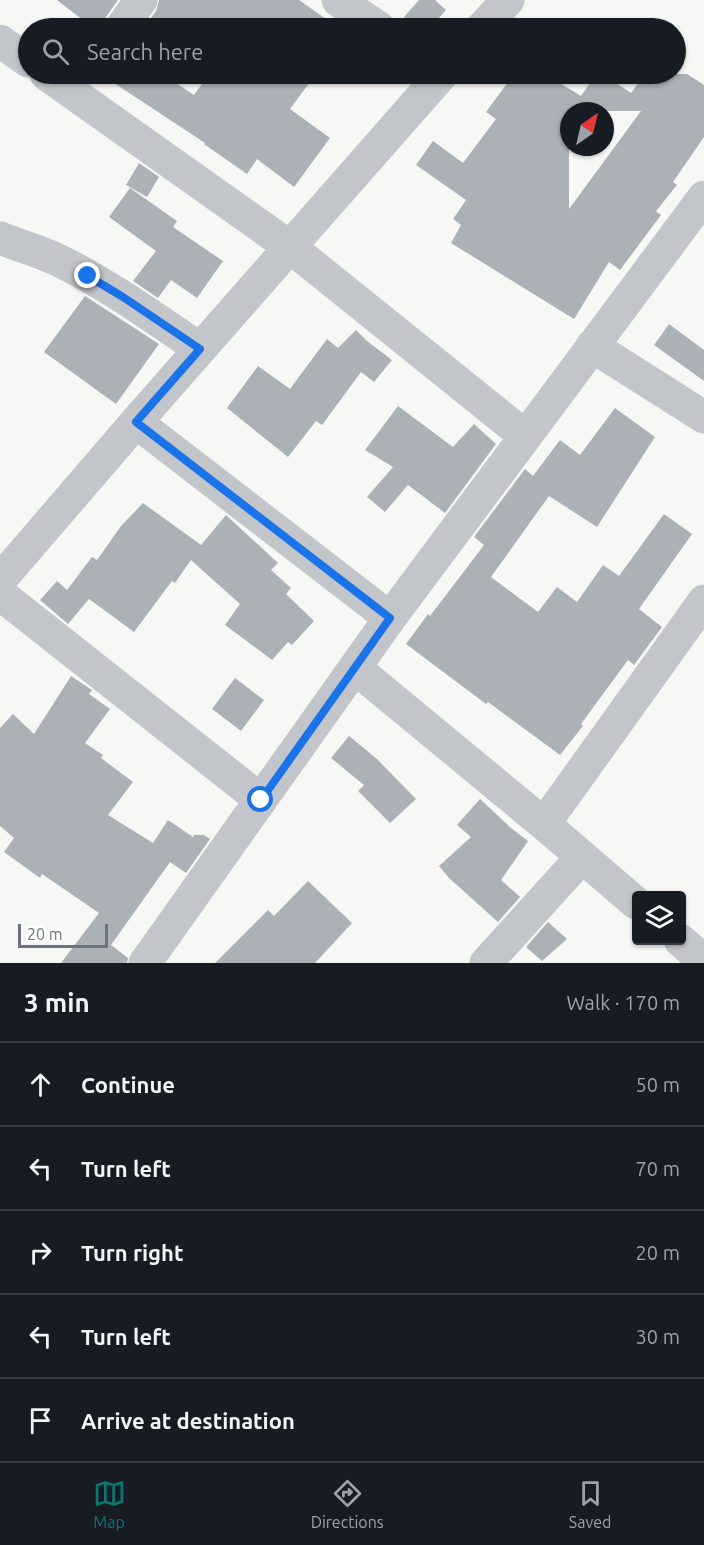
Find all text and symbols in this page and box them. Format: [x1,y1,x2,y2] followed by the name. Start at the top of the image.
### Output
[18,18,686,84] search box
[39,35,72,68] icon: search
[87,39,203,64] text: Search here
[560,102,614,156] north arrow
[74,262,100,288] route end
[247,786,273,812] route start
[632,891,686,945] map controls
[632,891,686,945] button: layers
[18,921,108,948] scale bar
[27,925,63,943] text: 20 m
[24,988,90,1017] text: 3 min
[567,991,680,1014] text: Walk · 170 m
[24,1068,57,1101] icon: ahead
[81,1072,175,1097] text: Continue
[636,1073,680,1096] text: 50 m
[24,1152,57,1185] icon: left
[81,1156,171,1181] text: Turn left
[636,1157,680,1180] text: 70 m
[24,1236,57,1269] icon: right
[81,1240,183,1265] text: Turn right
[636,1241,680,1264] text: 20 m
[24,1320,57,1353] icon: left
[81,1324,171,1349] text: Turn left
[636,1325,680,1348] text: 30 m
[24,1404,57,1437] icon: arrive
[81,1408,295,1433] text: Arrive at destination
[93,1477,126,1531] tab: Map
[311,1477,384,1531] tab: Directions
[569,1477,611,1531] tab: Saved

